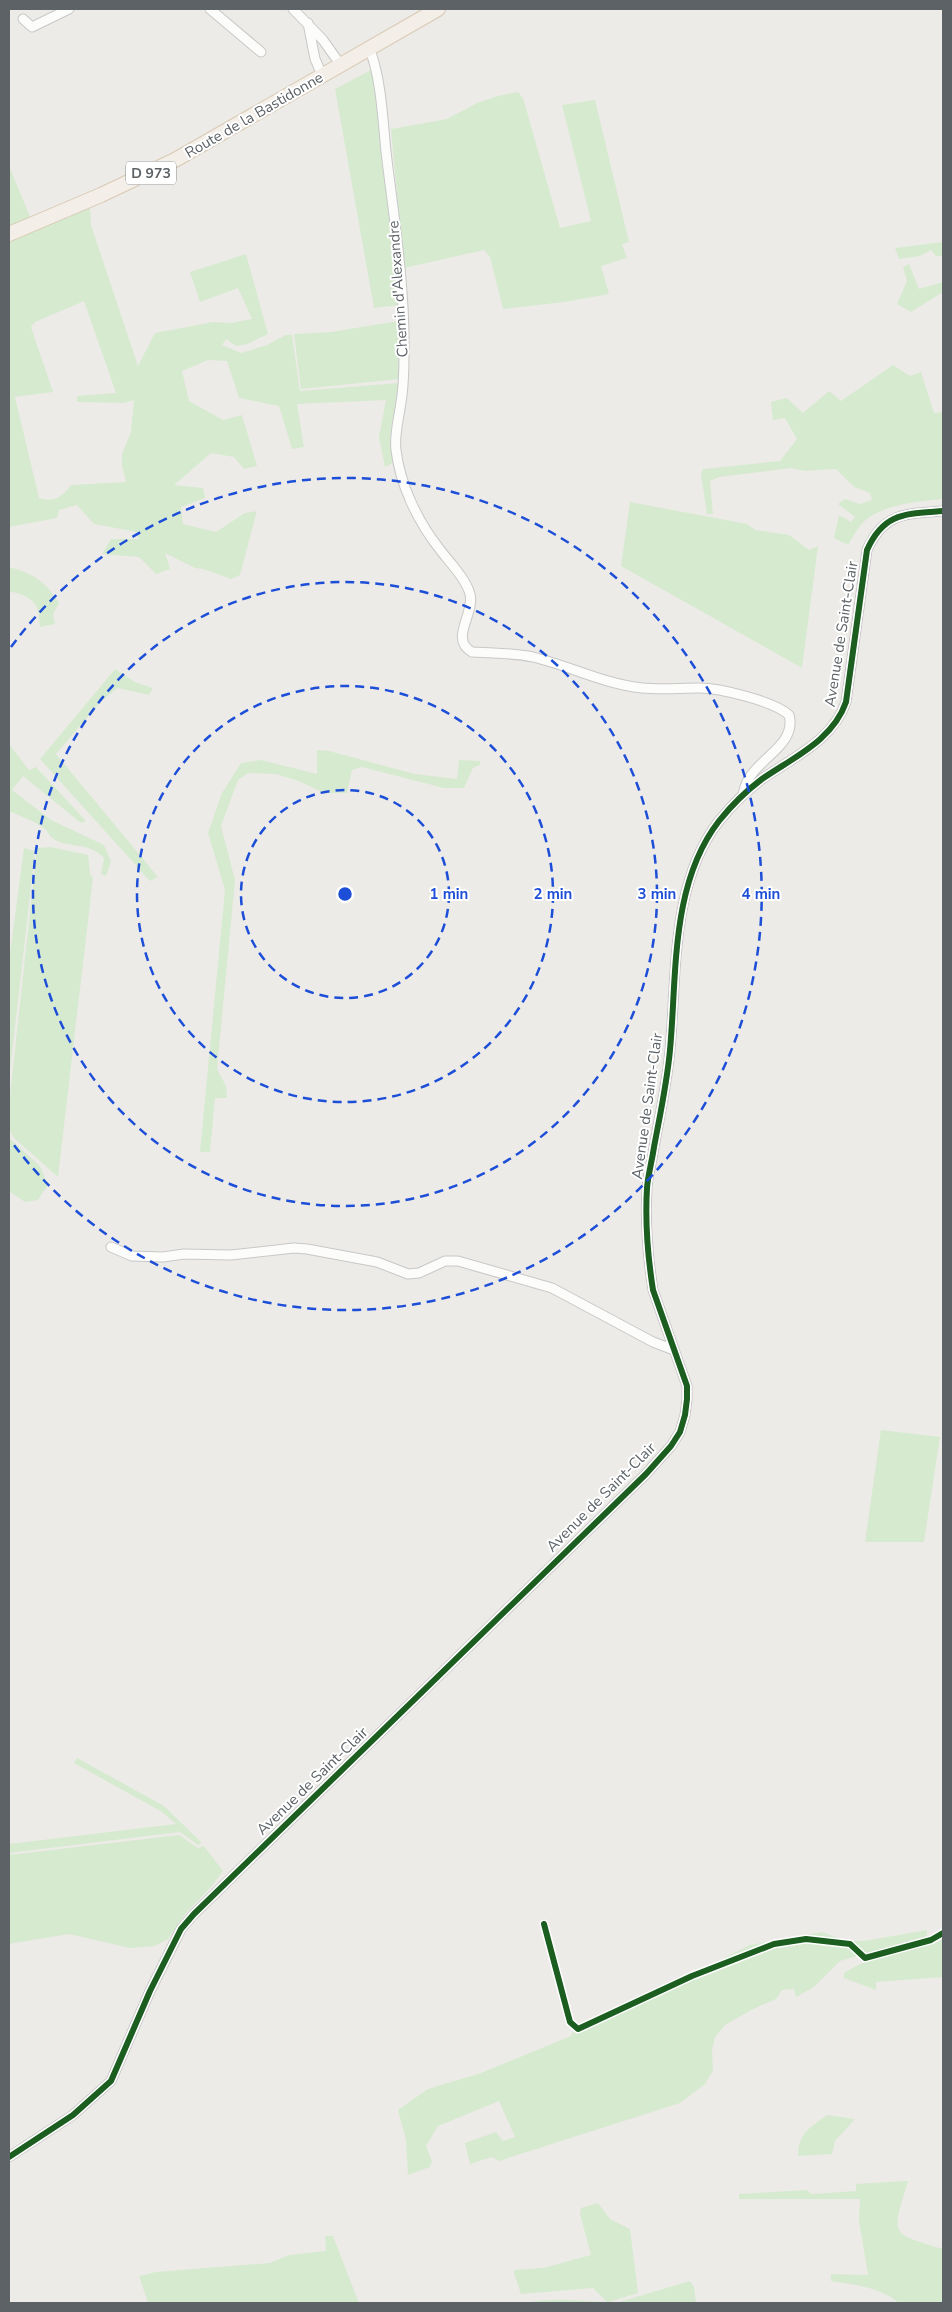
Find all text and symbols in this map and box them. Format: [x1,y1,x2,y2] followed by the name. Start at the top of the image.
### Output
[181,67,327,163] street label: Route de la Bastidonne
[126,162,176,184] road number: D 973
[383,220,413,358] street label: Chemin d'Alexandre
[820,559,863,708] street label: Avenue de Saint-Clair
[430,884,468,904] text: 1 min
[534,884,572,904] text: 2 min
[638,884,676,904] text: 3 min
[742,884,780,904] text: 4 min
[336,885,354,903] centre of rings
[627,1031,667,1180] street label: Avenue de Saint-Clair
[542,1437,661,1556] street label: Avenue de Saint-Clair
[252,1722,372,1839] street label: Avenue de Saint-Clair

